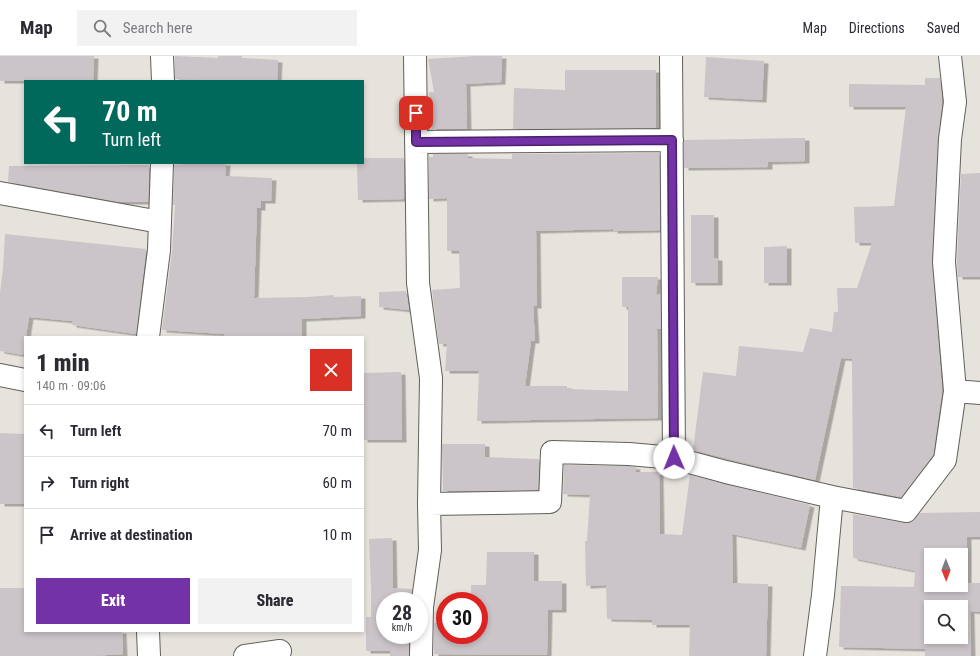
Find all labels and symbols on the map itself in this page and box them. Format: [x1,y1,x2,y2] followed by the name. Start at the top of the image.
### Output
[399,96,433,130] pin
[653,437,695,479] position arrow
[924,548,968,592] north arrow
[436,592,488,644] speed limit sign: 30

